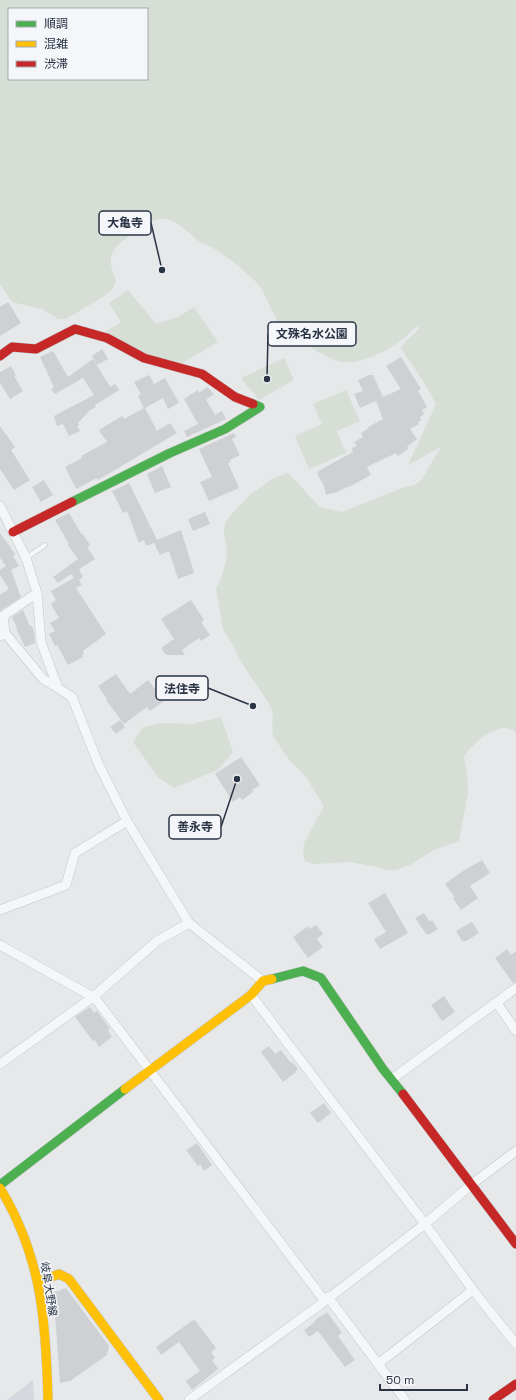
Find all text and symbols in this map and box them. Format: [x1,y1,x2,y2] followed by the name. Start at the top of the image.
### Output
[8,8,148,80] legend
[44,16,68,32] text: 順調
[44,36,68,52] text: 混雑
[44,56,68,72] text: 渋滞
[99,211,151,235] callout: 大亀寺
[107,215,143,231] text: 大亀寺
[268,322,356,346] callout: 文殊名水公園
[276,326,348,342] text: 文殊名水公園
[156,676,208,700] callout: 法住寺
[164,681,200,697] text: 法住寺
[169,815,221,839] callout: 善永寺
[177,819,213,835] text: 善永寺
[38,1261,60,1317] street label: 岐阜大野線
[380,1366,467,1392] scale bar
[386,1372,414,1388] text: 50 m

